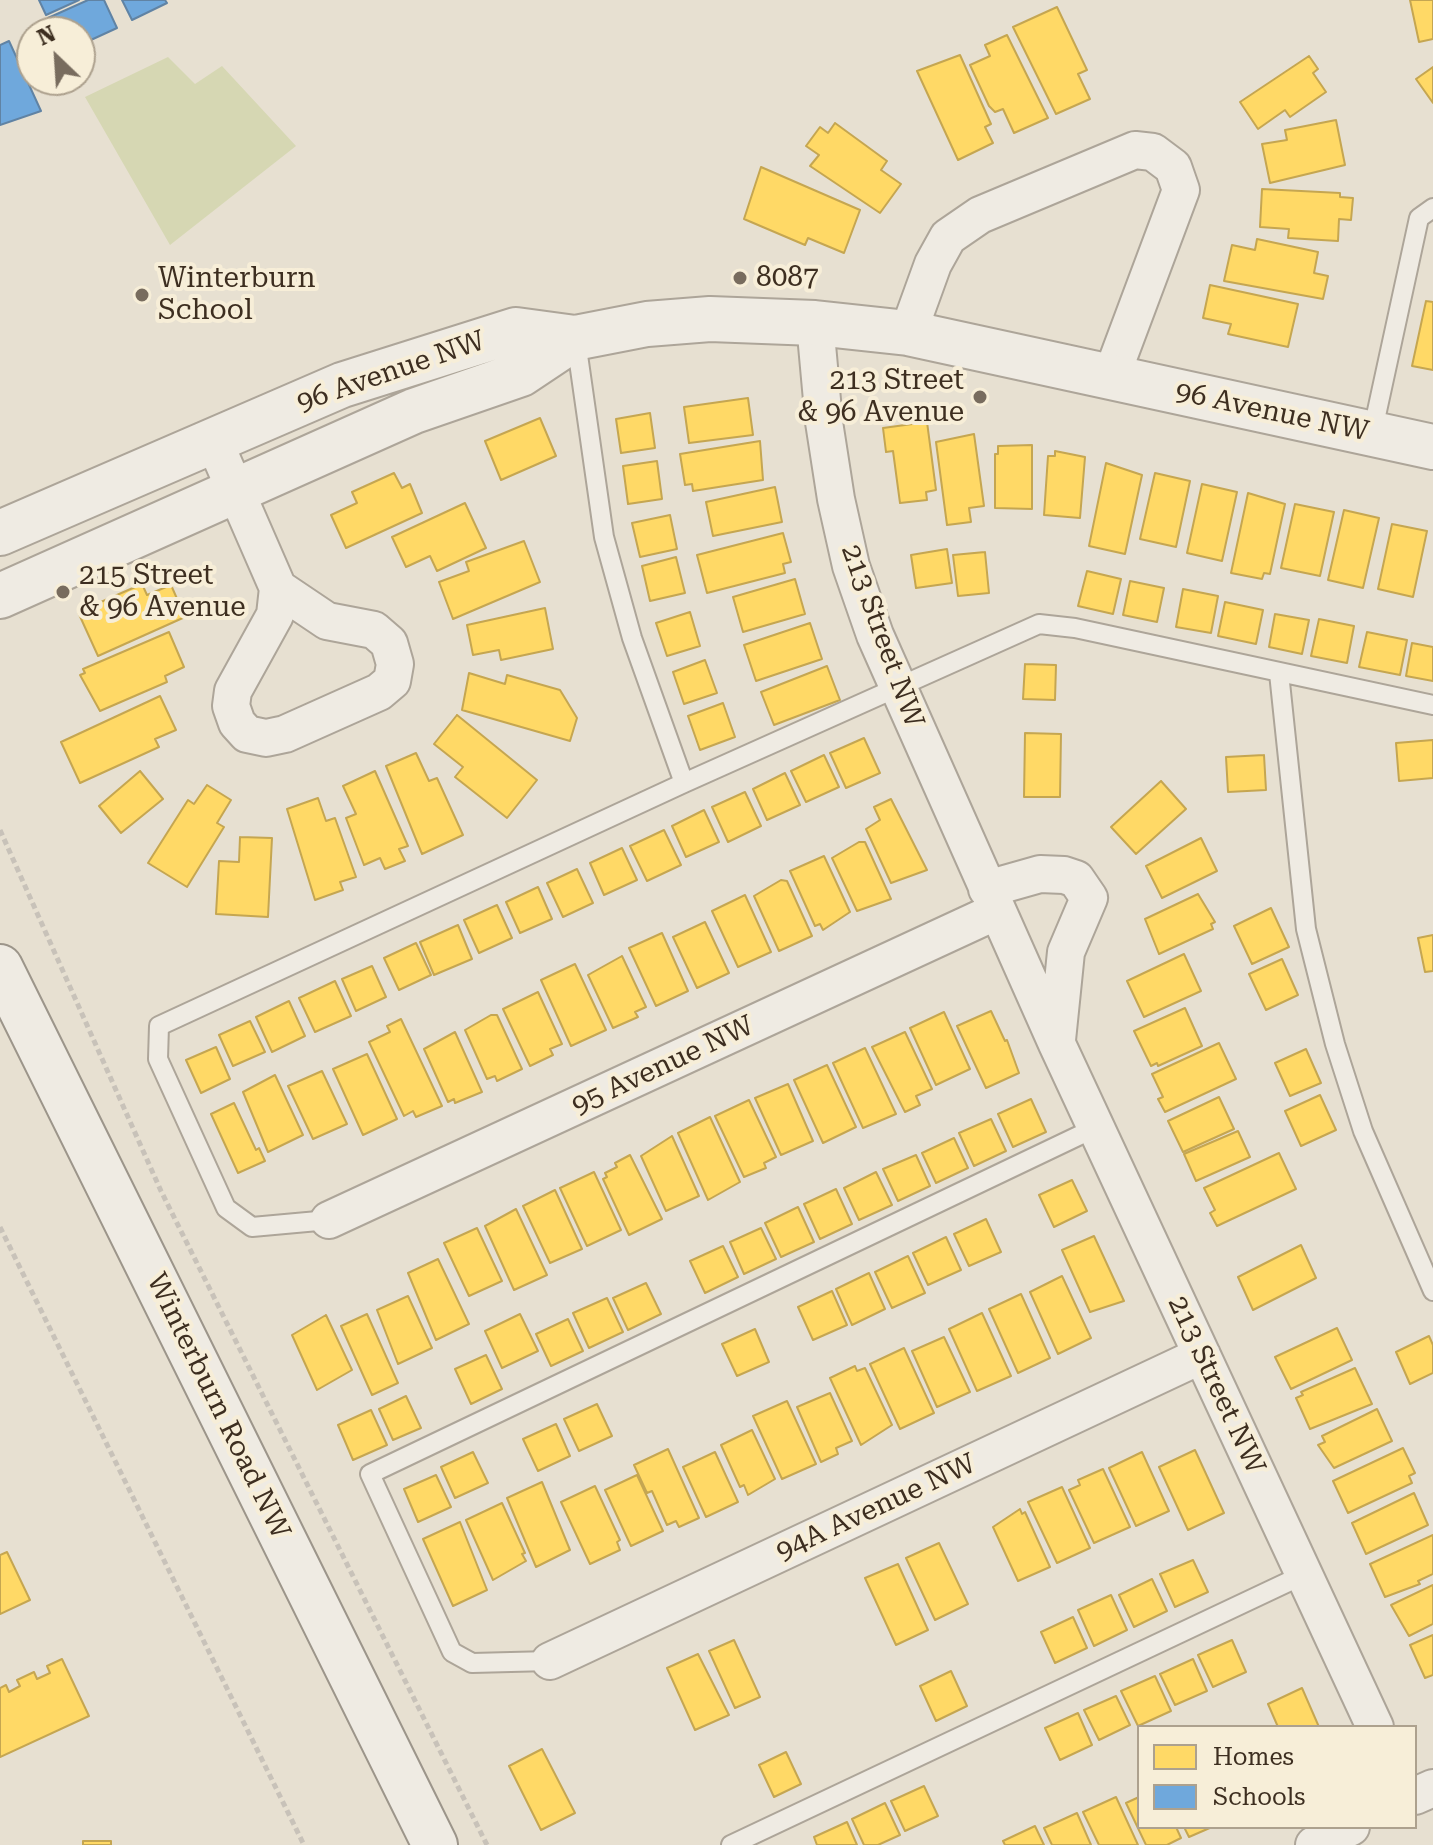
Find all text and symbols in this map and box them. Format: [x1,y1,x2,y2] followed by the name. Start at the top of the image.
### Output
[16,16,96,96] north arrow
[34,21,59,51] text: N
[756,261,819,295] place label: 8087
[158,262,315,328] place label: Winterburn School
[731,269,749,287] marker: 8087
[133,286,151,304] marker: Winterburn School
[293,324,489,420] street label: 96 Avenue NW
[797,364,964,430] place label: 213 Street & 96 Avenue
[1172,375,1372,449] street label: 96 Avenue NW
[971,388,989,406] marker: 213 Street & 96 Avenue
[833,540,931,732] street label: 213 Street NW
[79,559,246,625] place label: 215 Street & 96 Avenue
[54,583,72,601] marker: 215 Street & 96 Avenue
[567,1009,759,1123] street label: 95 Avenue NW
[139,1268,297,1544] street label: Winterburn Road NW
[1160,1291,1272,1479] street label: 213 Street NW
[771,1447,981,1569] street label: 94A Avenue NW
[1137,1725,1417,1829] legend
[1213,1743,1294,1771] text: Homes
[1213,1783,1306,1811] text: Schools

